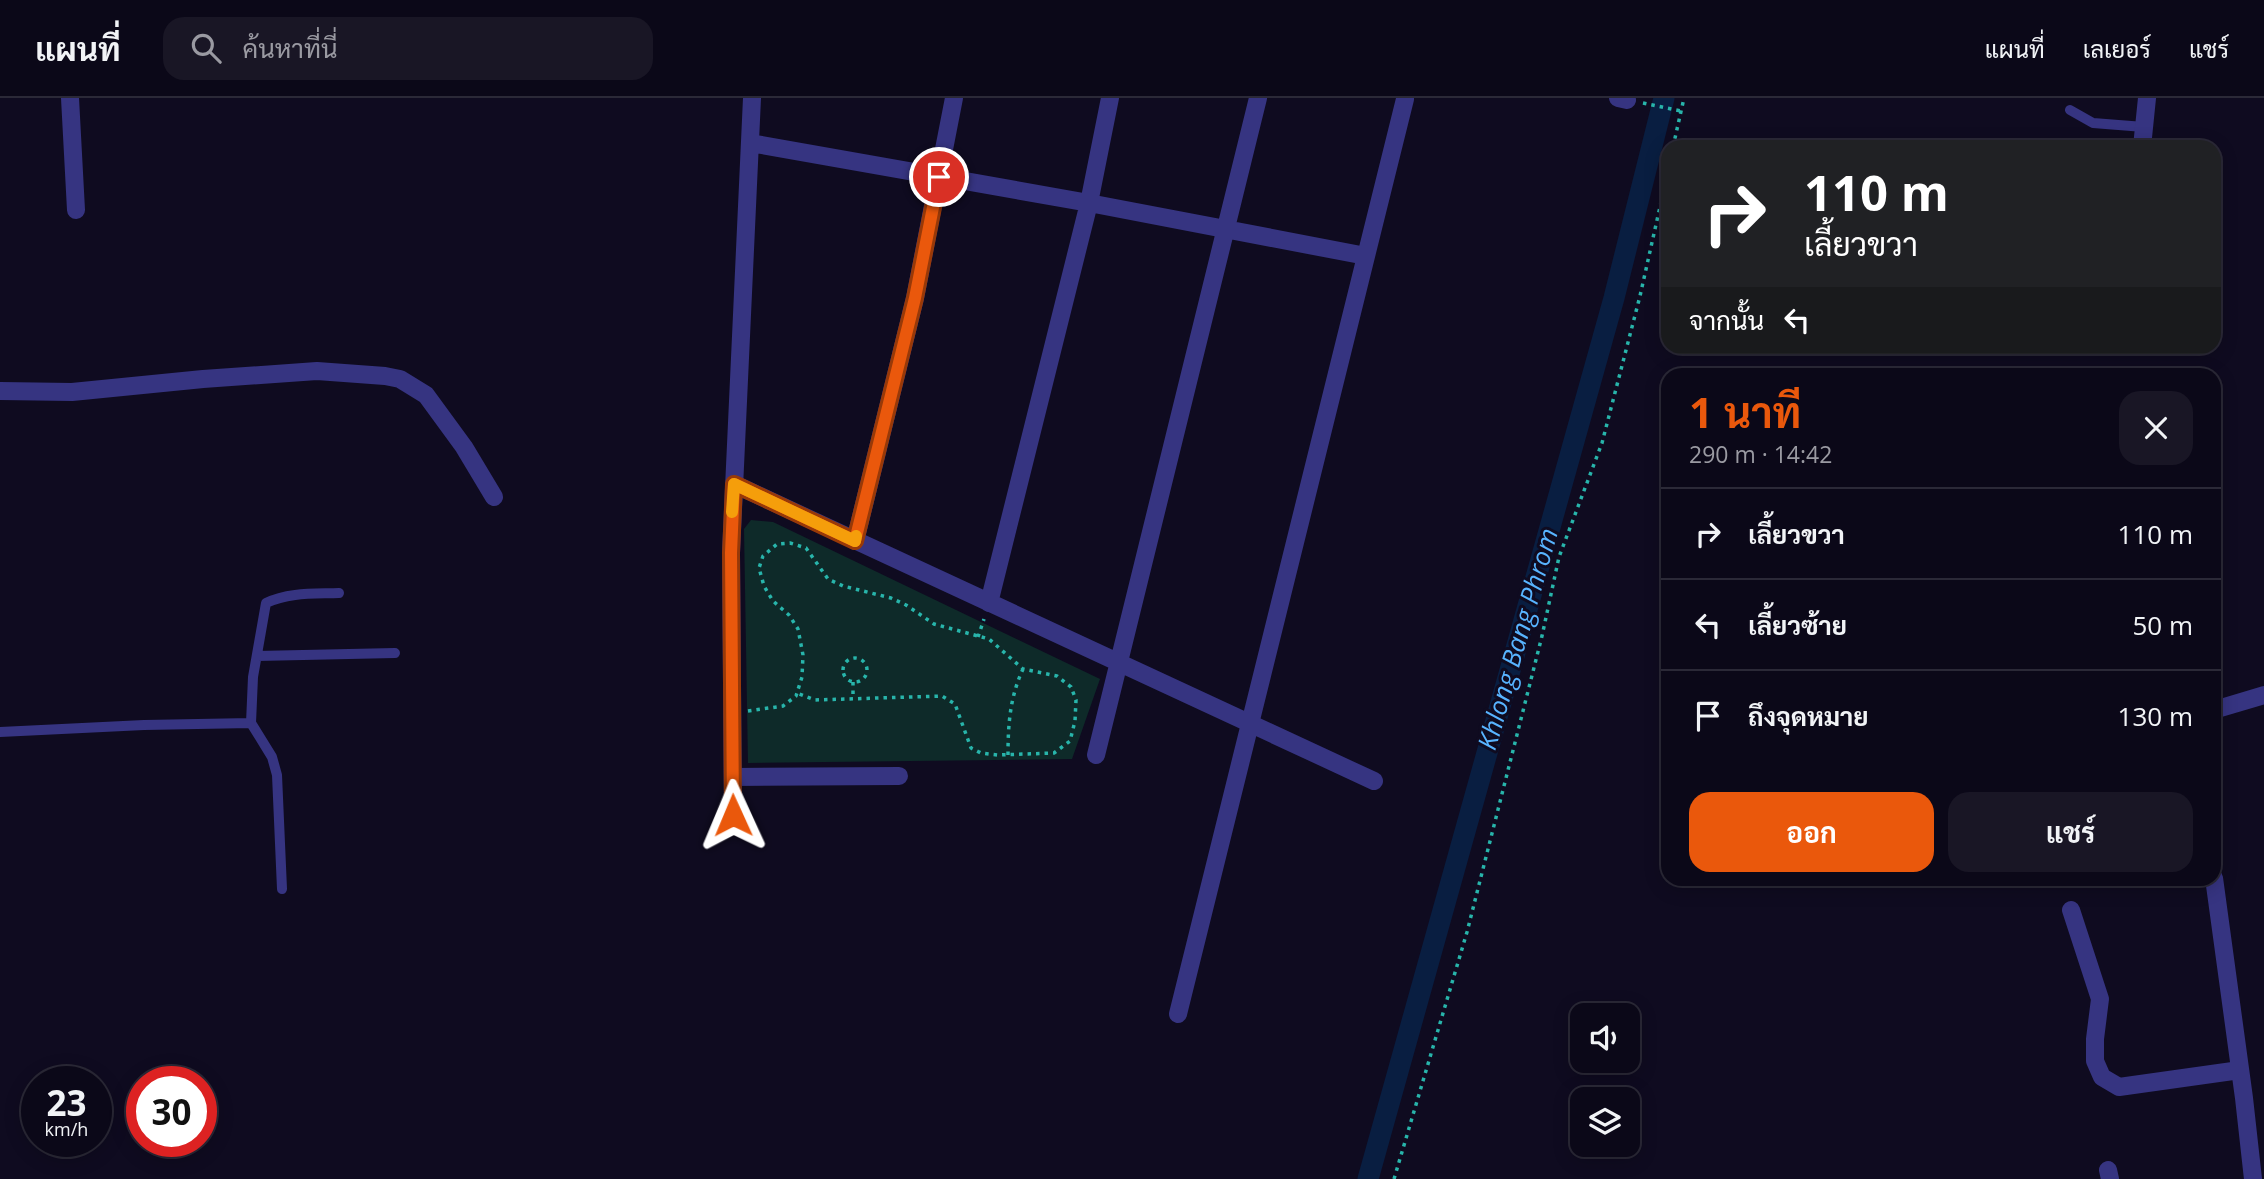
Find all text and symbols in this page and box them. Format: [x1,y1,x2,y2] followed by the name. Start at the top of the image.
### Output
[163,17,653,80] search box
[35,26,121,71] text: แผนที่
[187,29,225,67] icon: search
[243,30,338,66] text: ค้นหาที่นี่
[1985,32,2045,65] text: แผนที่
[2083,32,2151,65] text: เลเยอร์
[2189,32,2229,65] text: แชร์
[909,147,969,207] pin
[920,158,958,196] icon: arrive
[1804,159,1949,225] text: 110 m
[1689,168,1780,259] icon: right
[1804,222,1918,265] text: เลี้ยวขวา
[1778,301,1816,339] icon: left
[1689,302,1764,338] text: จากนั้น
[1689,383,1801,440] text: 1 นาที
[2119,391,2193,465] button: close
[1689,438,1832,470] text: 290 m · 14:42
[1689,515,1727,553] icon: right
[1748,516,1845,552] text: เลี้ยวขวา
[2118,516,2193,552] text: 110 m
[1468,524,1566,754] water label: Khlong Bang Phrom
[1689,606,1727,644] icon: left
[1748,607,1847,643] text: เลี้ยวซ้าย
[2132,607,2193,643] text: 50 m
[1689,697,1727,735] icon: arrive
[1748,698,1869,734] text: ถึงจุดหมาย
[2118,698,2193,734] text: 130 m
[696,778,770,852] position arrow
[1689,792,1934,872] button: ออก
[1948,792,2193,872] button: แชร์
[1570,1003,1640,1157] map controls
[1570,1003,1640,1073] button: sound
[126,1066,217,1157] speed limit sign: 30
[46,1079,87,1126] text: 23
[1570,1087,1640,1157] button: layers
[45,1117,88,1141] text: km/h

